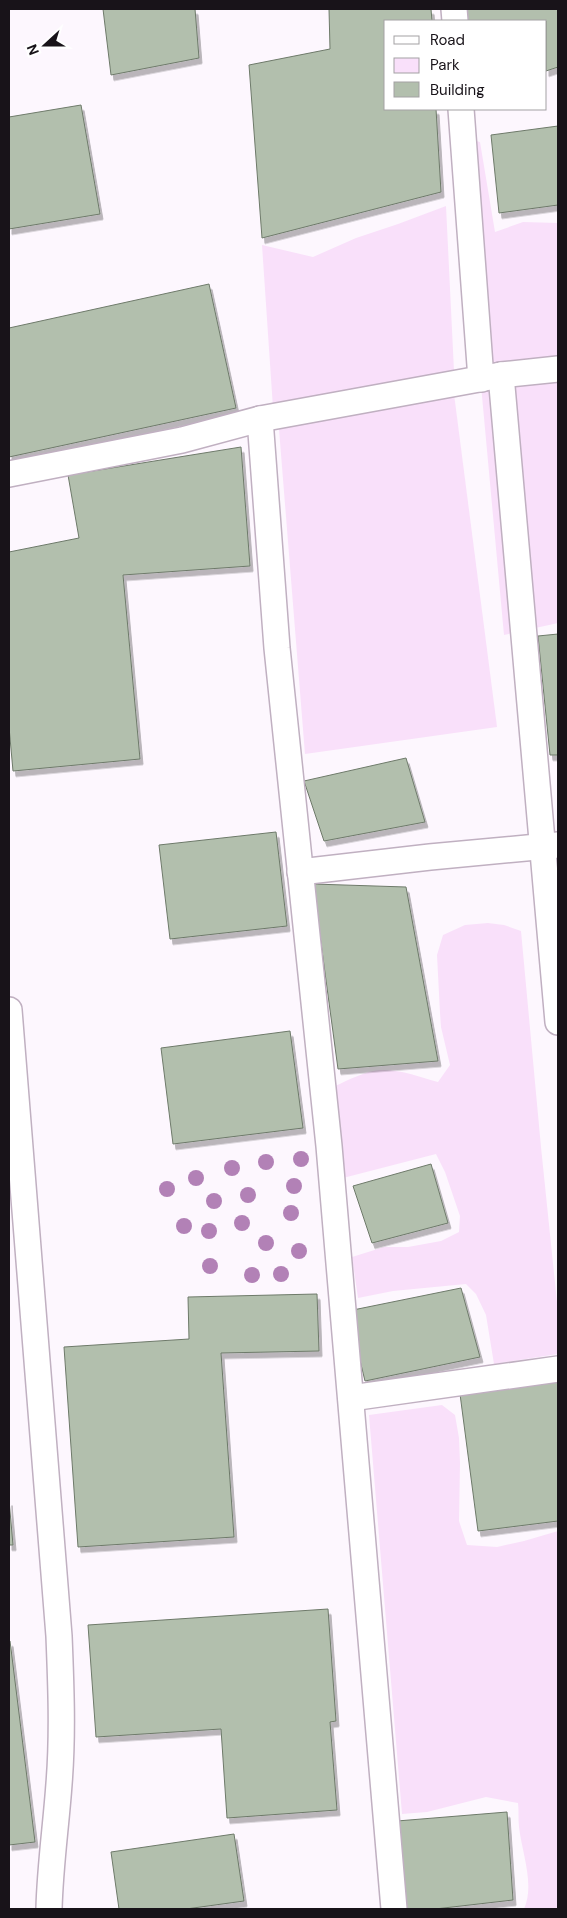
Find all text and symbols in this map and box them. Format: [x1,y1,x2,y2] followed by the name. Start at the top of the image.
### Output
[20,20,70,70] north arrow
[384,20,547,110] legend
[430,30,465,50] text: Road
[23,42,43,58] text: N
[430,55,460,75] text: Park
[430,80,485,100] text: Building

